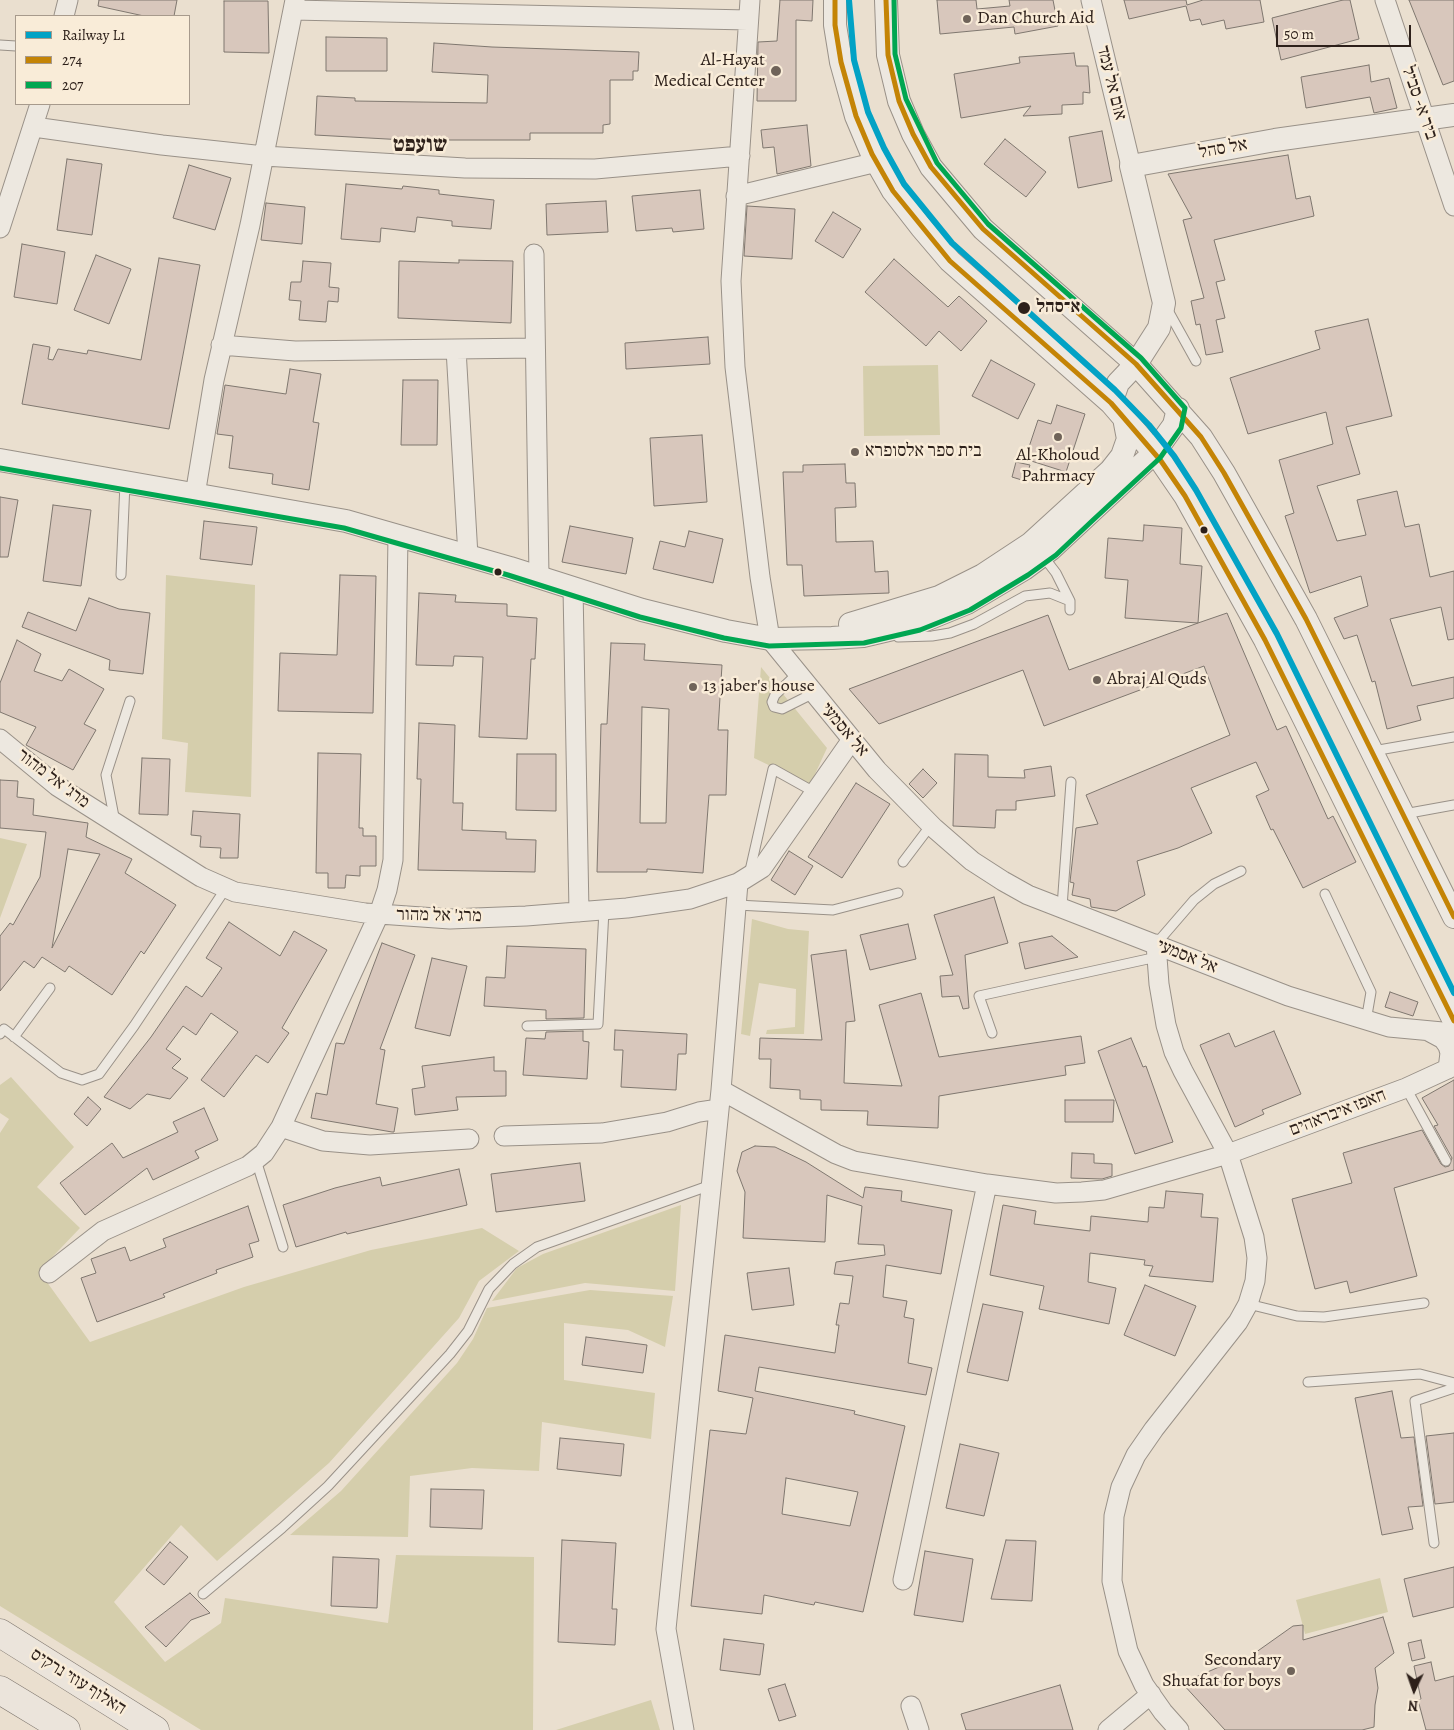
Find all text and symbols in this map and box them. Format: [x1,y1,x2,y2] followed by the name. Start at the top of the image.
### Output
[977,8,1095,30] place label: Dan Church Aid
[961,13,973,25] marker: Dan Church Aid
[15,15,190,105] legend
[1279,15,1414,47] scale bar
[1284,24,1314,44] text: 50 m
[62,25,125,45] text: Railway L1
[1091,44,1131,122] street label: אום אל עמד
[62,50,82,70] text: 274
[654,50,765,92] place label: Al-Hayat Medical Center
[1396,63,1442,143] street label: ביר א- סביל
[769,64,783,78] marker: Al-Hayat Medical Center
[62,75,83,95] text: 207
[393,133,447,159] district label: שועפט
[1197,134,1249,164] street label: אל סהל
[1036,297,1080,319] place label: א־סהל
[1016,300,1032,316] marker: א־סהל
[1052,431,1064,443] marker: Al-Kholoud Pahrmacy
[865,441,982,463] place label: בית ספר אלסופרא
[1016,445,1100,488] place label: Al-Kholoud Pahrmacy
[849,446,861,458] marker: בית ספר אלסופרא
[1199,525,1209,535] unlabelled marker
[493,567,503,577] unlabelled marker
[1107,669,1207,691] place label: Abraj Al Quds
[1091,674,1103,686] marker: Abraj Al Quds
[703,676,815,698] place label: 13 jaber's house
[687,681,699,693] marker: 13 jaber's house
[815,699,873,761] street label: אל אסמעי
[12,745,94,813] street label: מרג' אל מהור
[396,904,482,928] street label: מרג' אל מהור
[1153,935,1221,979] street label: אל אסמעי
[1287,1085,1389,1141] street label: חאפז איבראהים
[26,1644,130,1720] street label: האלוף עוזי נרקיס
[1162,1650,1281,1692] place label: Secondary Shuafat for boys
[1285,1665,1297,1677] marker: Secondary Shuafat for boys
[1389,1665,1439,1715] north arrow
[1408,1696,1419,1715] text: N

